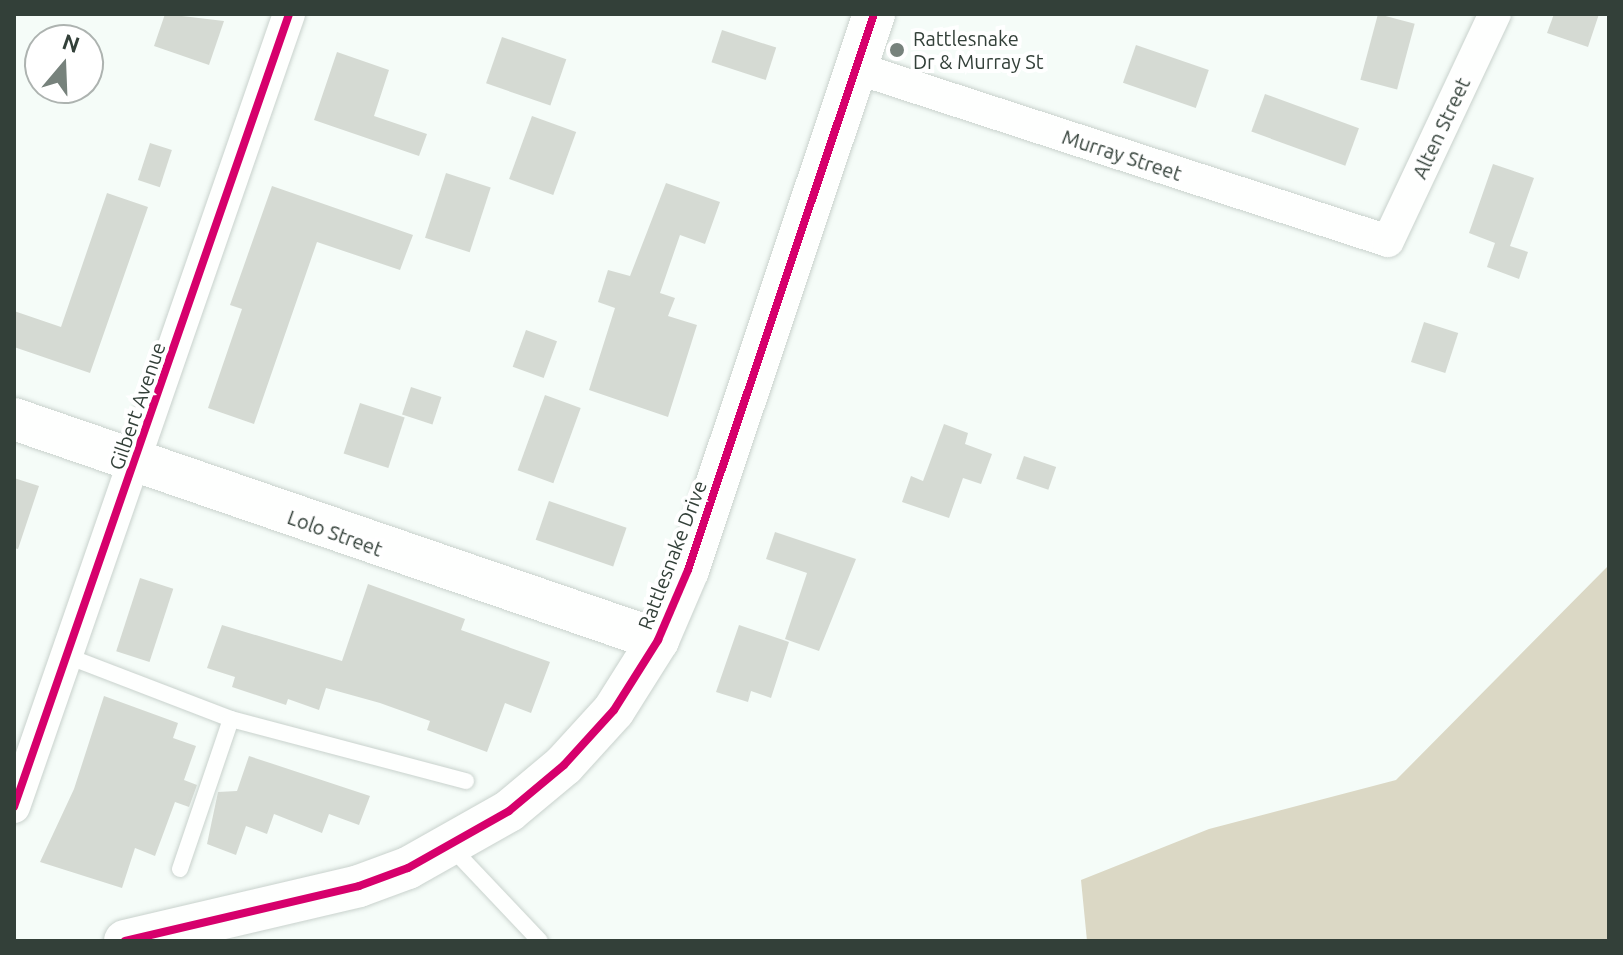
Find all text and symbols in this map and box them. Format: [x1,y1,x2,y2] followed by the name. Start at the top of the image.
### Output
[24,24,104,104] north arrow
[913,26,1044,73] place label: Rattlesnake Dr & Murray St
[59,28,83,57] text: N
[888,41,906,59] marker: Rattlesnake Dr & Murray St
[1407,74,1475,182] street label: Alten Street
[1059,124,1185,186] street label: Murray Street
[104,339,170,473] street label: Gilbert Avenue
[633,477,711,633] street label: Rattlesnake Drive
[284,505,386,561] street label: Lolo Street

